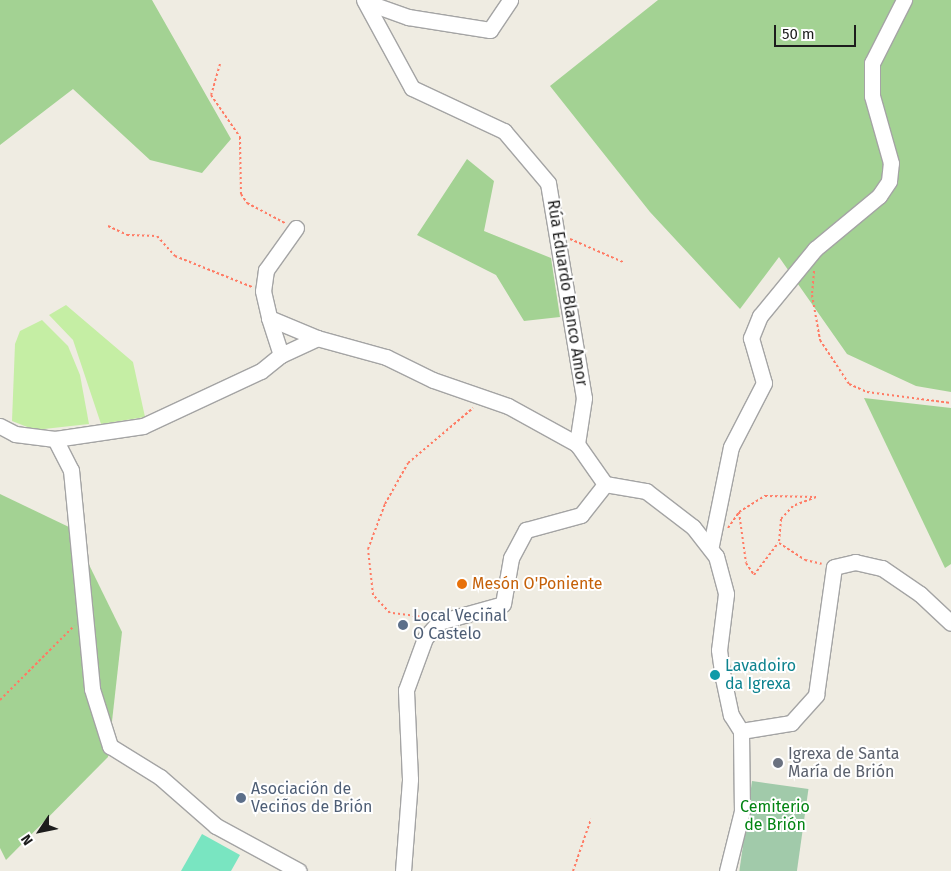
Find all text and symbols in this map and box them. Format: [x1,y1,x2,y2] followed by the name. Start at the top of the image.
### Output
[776,15,858,47] scale bar
[782,25,815,43] text: 50 m
[543,198,591,388] street label: Rúa Eduardo Blanco Amor
[472,574,603,594] place label: Mesón O'Poniente
[456,578,468,590] marker: Mesón O'Poniente
[413,606,507,644] place label: Local Veciñal O Castelo
[397,619,409,631] marker: Local Veciñal O Castelo
[725,656,796,694] place label: Lavadoiro da Igrexa
[709,669,721,681] marker: Lavadoiro da Igrexa
[788,744,899,782] place label: Igrexa de Santa María de Brión
[772,757,784,769] marker: Igrexa de Santa María de Brión
[251,779,372,817] place label: Asociación de Veciños de Brión
[235,792,247,804] marker: Asociación de Veciños de Brión
[740,797,810,835] park label: Cemiterio de Brión
[15,806,65,856] north arrow
[18,831,37,848] text: N

